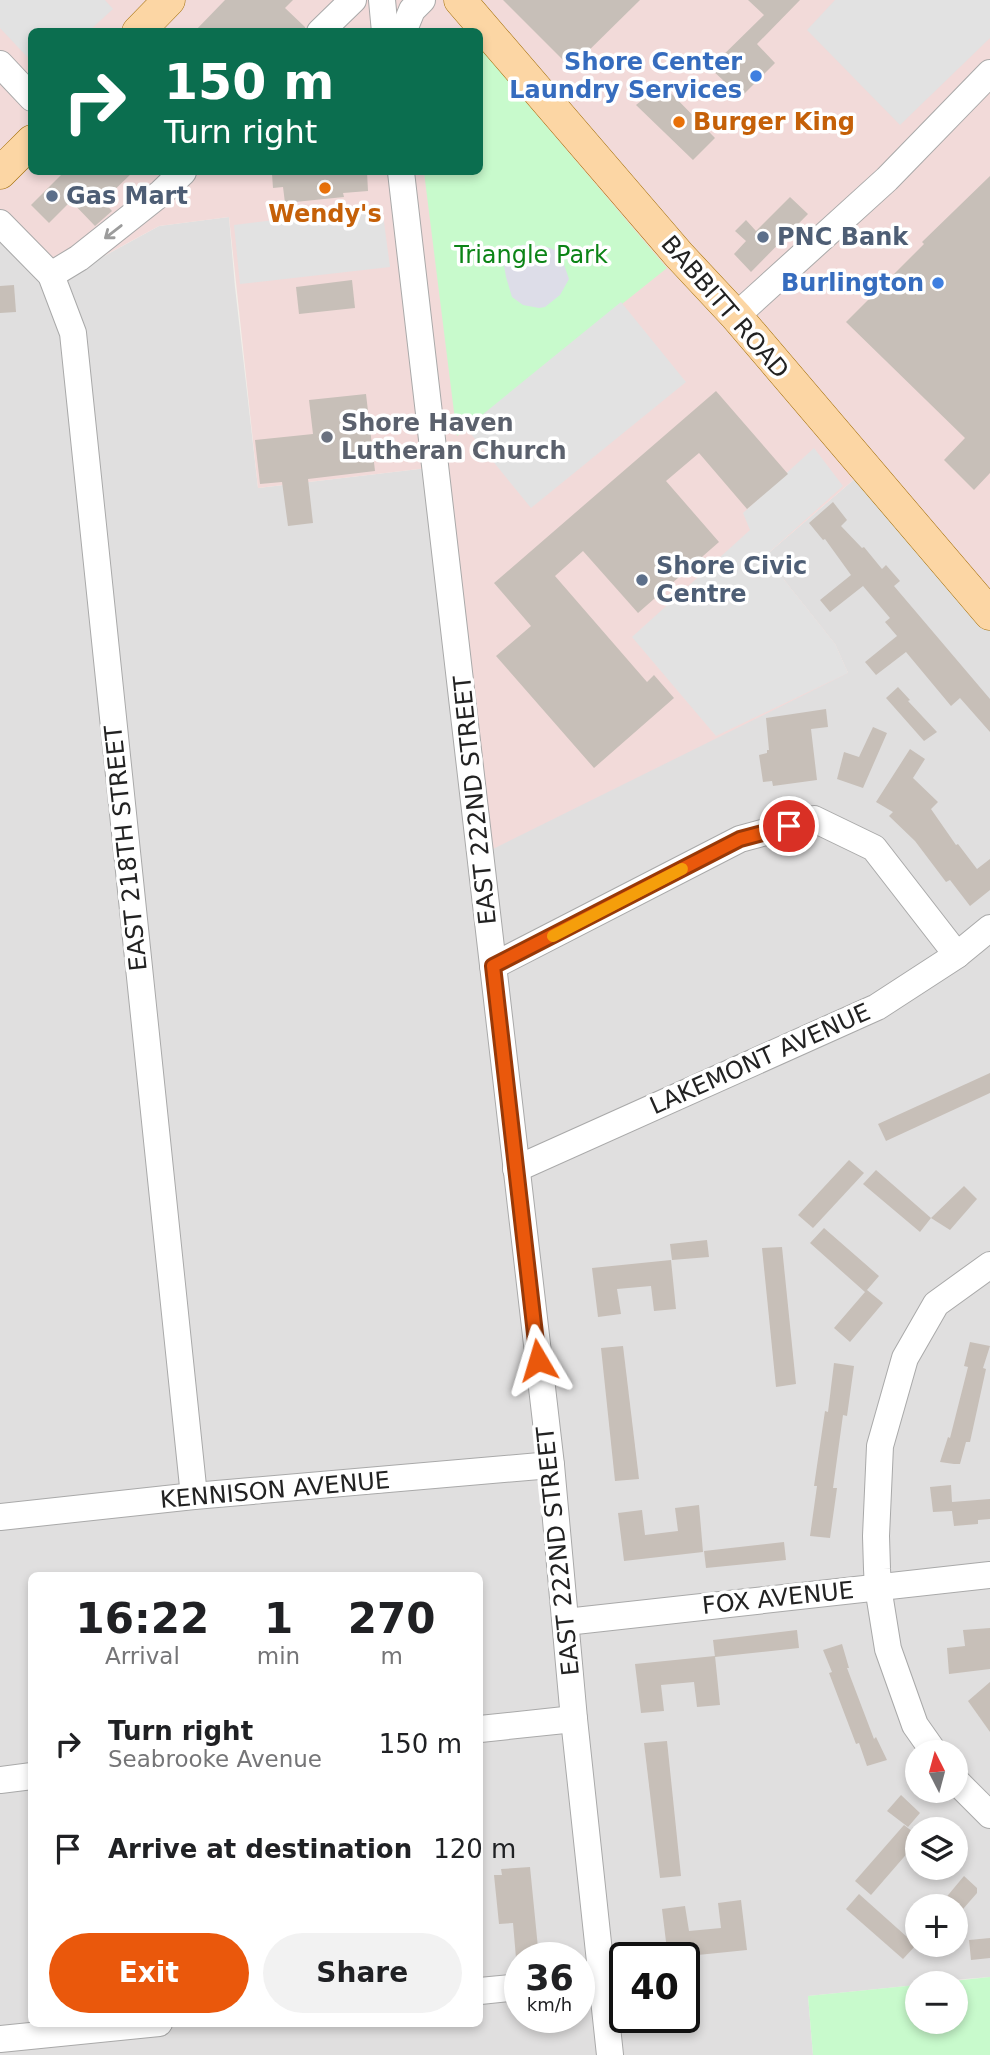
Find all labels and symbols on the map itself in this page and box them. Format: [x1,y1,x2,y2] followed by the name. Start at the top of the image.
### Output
[509,48,742,104] place label: Shore Center Laundry Services
[748,68,764,84] marker: Shore Center Laundry Services
[693,108,855,136] place label: Burger King
[671,114,687,130] marker: Burger King
[317,180,333,196] marker: Wendy's
[66,182,188,210] place label: Gas Mart
[44,188,60,204] marker: Gas Mart
[268,200,382,228] place label: Wendy's
[777,223,909,251] place label: PNC Bank
[104,224,122,239] one-way arrow
[755,229,771,245] marker: PNC Bank
[656,230,794,384] street label: BABBITT ROAD
[453,241,608,269] park label: Triangle Park
[781,269,924,297] place label: Burlington
[930,275,946,291] marker: Burlington
[341,409,567,465] place label: Shore Haven Lutheran Church
[319,429,335,445] marker: Shore Haven Lutheran Church
[656,552,807,608] place label: Shore Civic Centre
[634,572,650,588] marker: Shore Civic Centre
[448,674,502,926] street label: EAST 222ND STREET
[99,723,153,972] street label: EAST 218TH STREET
[759,796,819,856] pin
[645,998,875,1120] street label: LAKEMONT AVENUE
[501,1323,575,1397] position arrow
[531,1425,585,1677] street label: EAST 222ND STREET
[159,1466,391,1514] street label: KENNISON AVENUE
[701,1576,855,1620] street label: FOX AVENUE
[905,1740,968,1802] north arrow
[609,1942,700,2033] speed limit sign: 40

